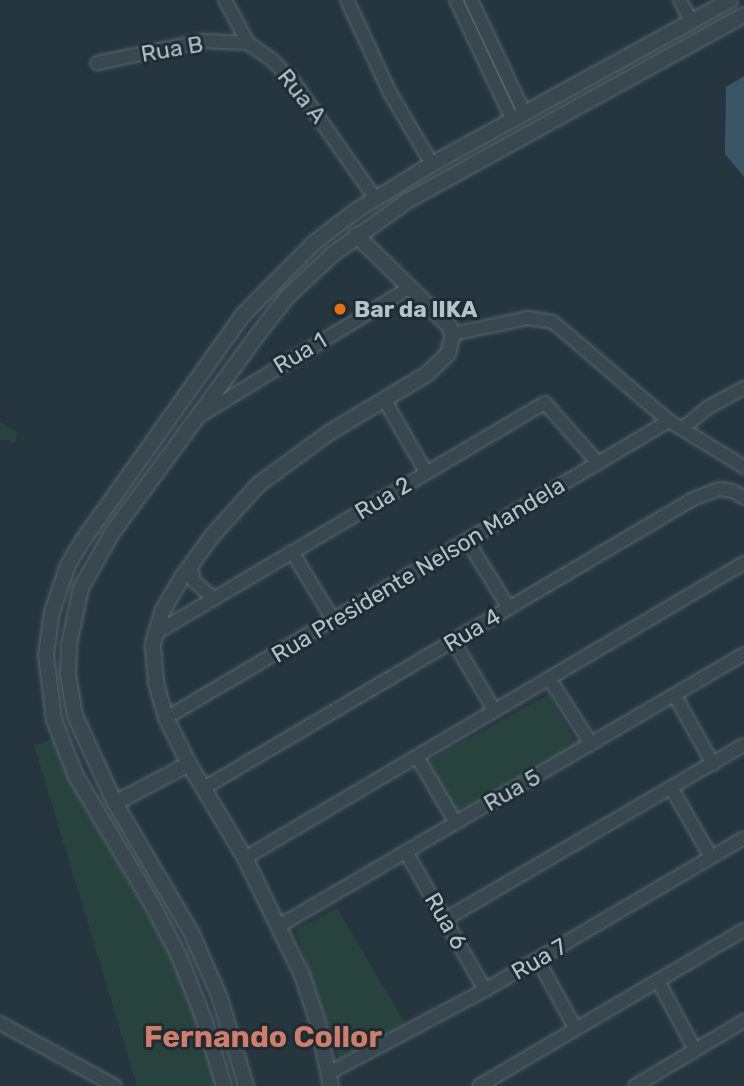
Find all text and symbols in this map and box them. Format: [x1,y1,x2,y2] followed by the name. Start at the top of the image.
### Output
[139,30,205,68] street label: Rua B
[272,63,332,129] street label: Rua A
[354,295,478,323] place label: Bar da lIKA
[332,301,348,317] marker: Bar da lIKA
[268,326,332,380] street label: Rua 1
[266,471,570,669] street label: Rua Presidente Nelson Mandela
[350,471,416,525] street label: Rua 2
[439,602,505,658] street label: Rua 4
[479,763,545,817] street label: Rua 5
[419,888,473,954] street label: Rua 6
[507,932,571,986] street label: Rua 7
[144,1019,382,1055] district label: Fernando Collor

